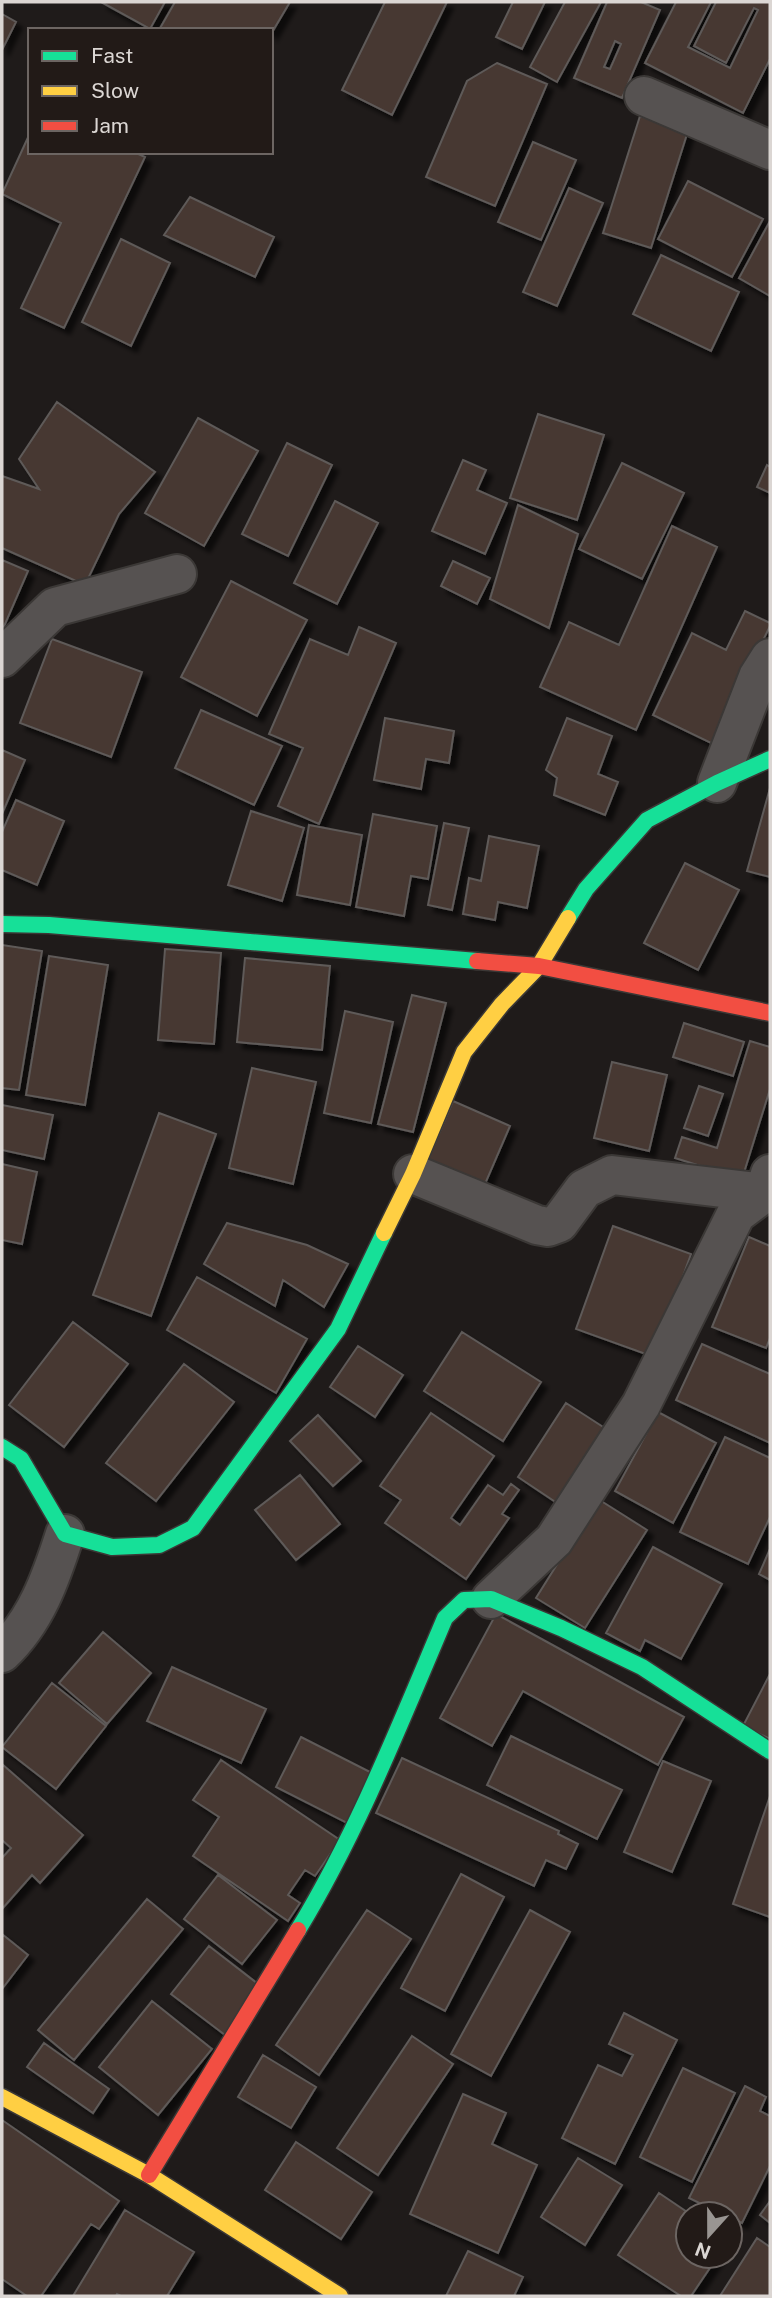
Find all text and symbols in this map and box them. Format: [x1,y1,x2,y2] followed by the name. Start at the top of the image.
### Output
[28,28,273,154] legend
[91,43,133,68] text: Fast
[91,78,139,103] text: Slow
[91,113,129,138] text: Jam
[674,2200,744,2270] north arrow
[692,2238,714,2264] text: N

